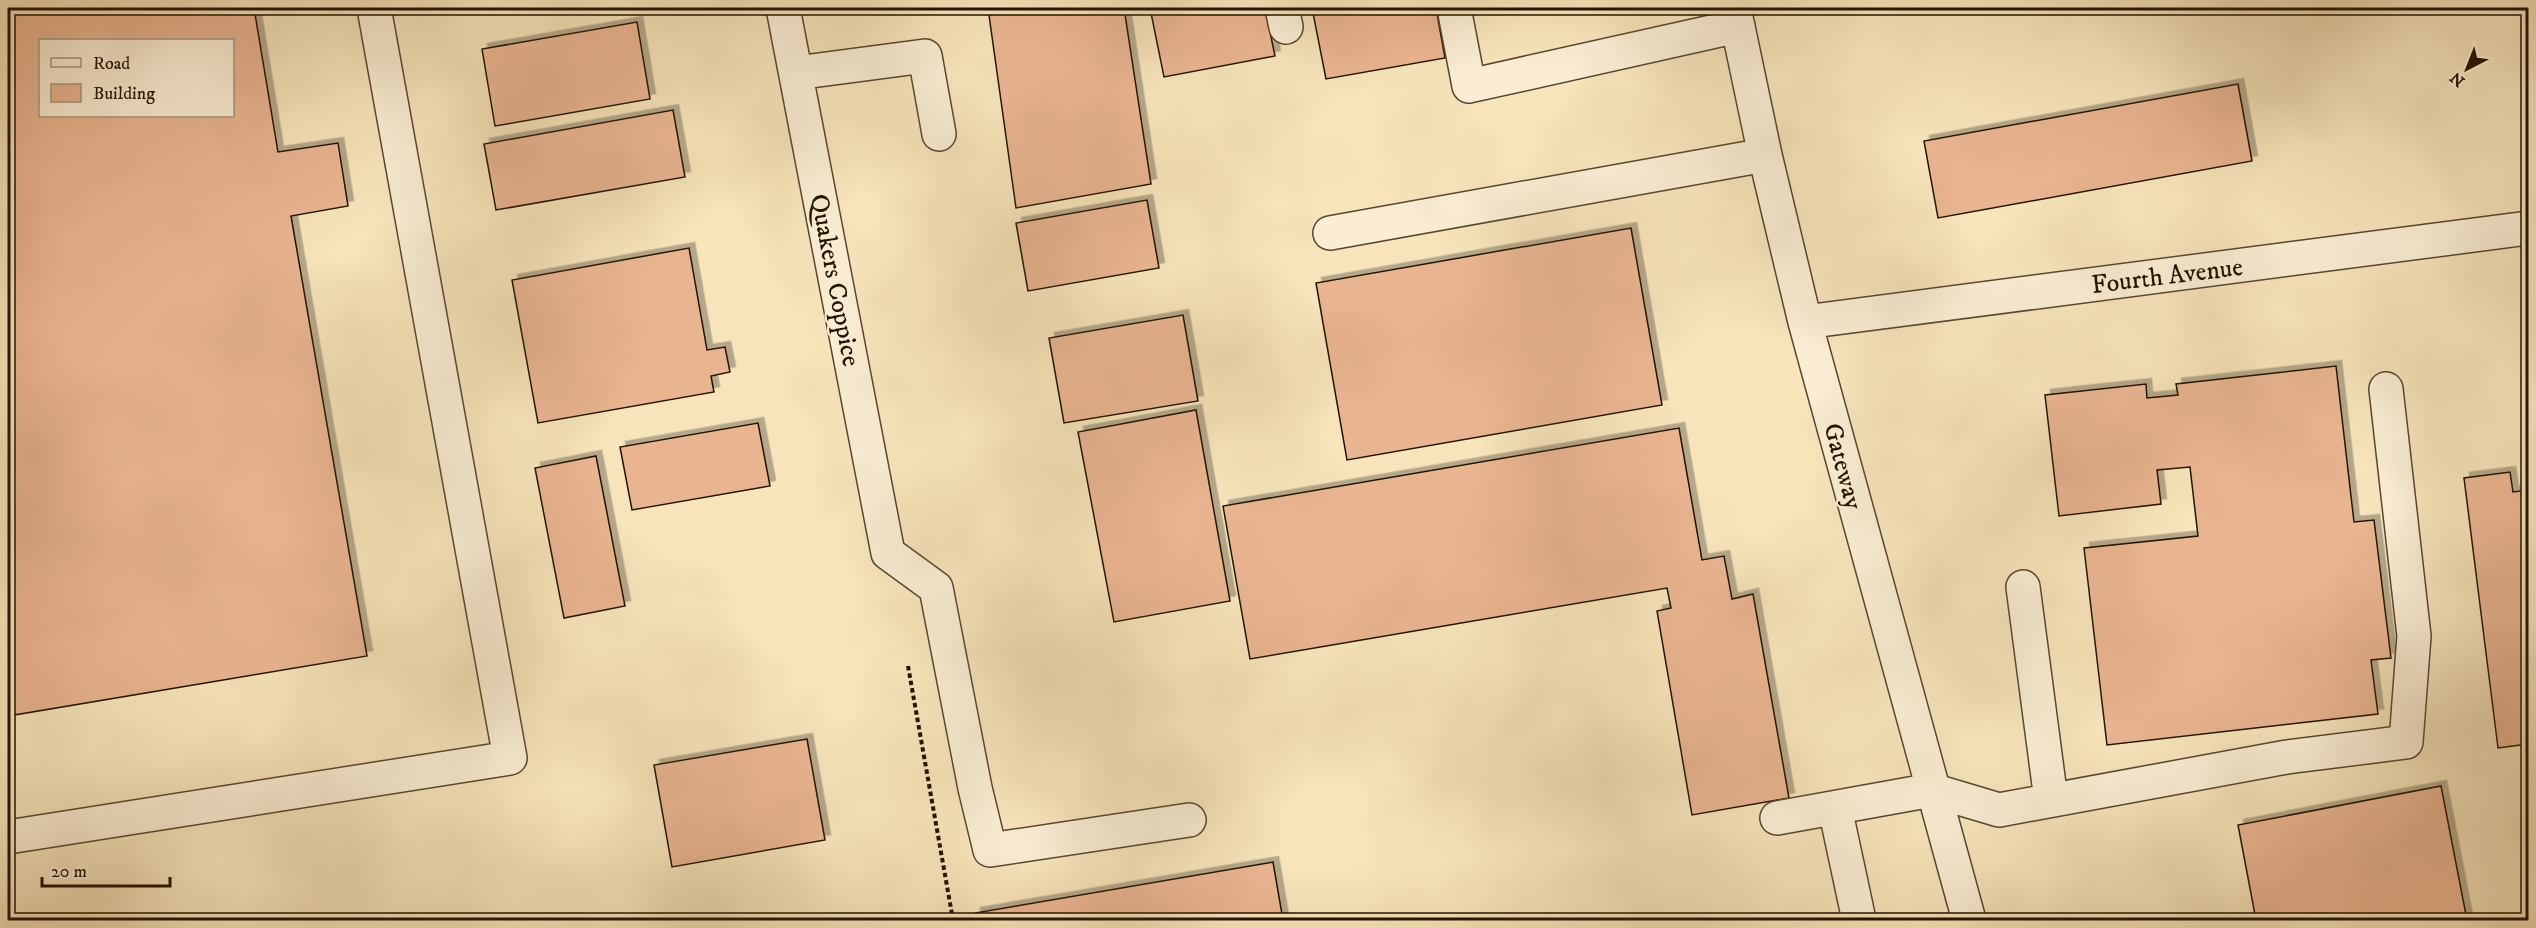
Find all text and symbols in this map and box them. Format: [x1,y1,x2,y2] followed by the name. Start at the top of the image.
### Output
[39,39,234,117] legend
[2437,39,2497,99] north arrow
[93,53,130,75] text: Road
[2446,68,2469,91] text: N
[93,83,155,105] text: Building
[802,191,867,369] street label: Quakers Coppice
[2090,251,2245,302] street label: Fourth Avenue
[1815,420,1870,514] street label: Gateway
[42,850,170,888] scale bar
[51,861,87,883] text: 20 m

